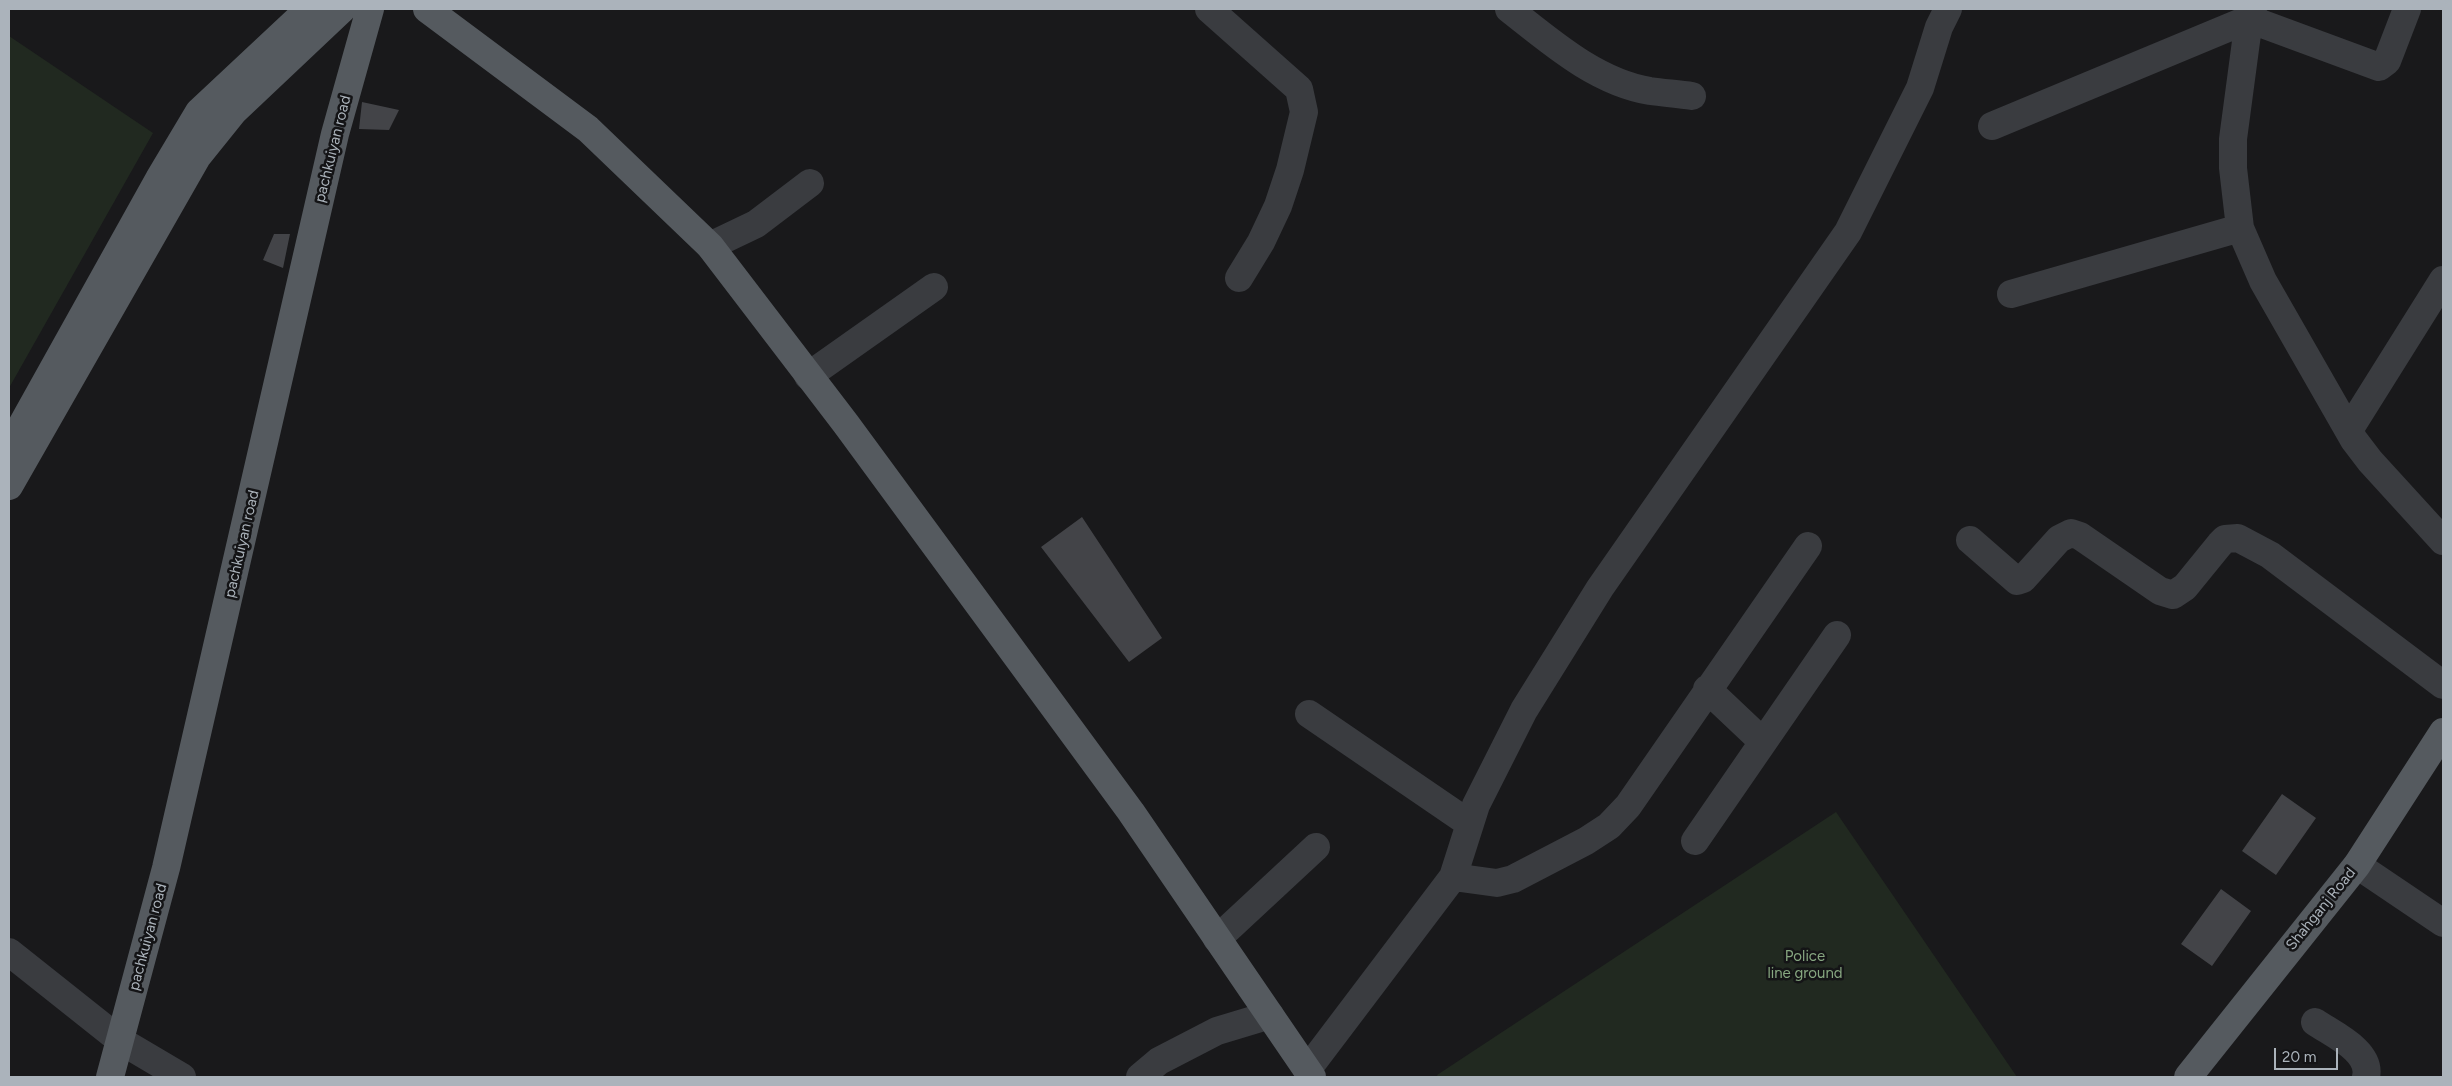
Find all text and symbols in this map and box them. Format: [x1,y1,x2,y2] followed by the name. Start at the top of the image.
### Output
[311,94,355,204] street label: pachkuiyan road
[221,488,263,600] street label: pachkuiyan road
[2282,864,2360,954] street label: Shahganj Road
[125,882,171,992] street label: pachkuiyan road
[1767,948,1843,983] park label: Police line ground
[2277,1038,2341,1070] scale bar
[2282,1048,2316,1066] text: 20 m

